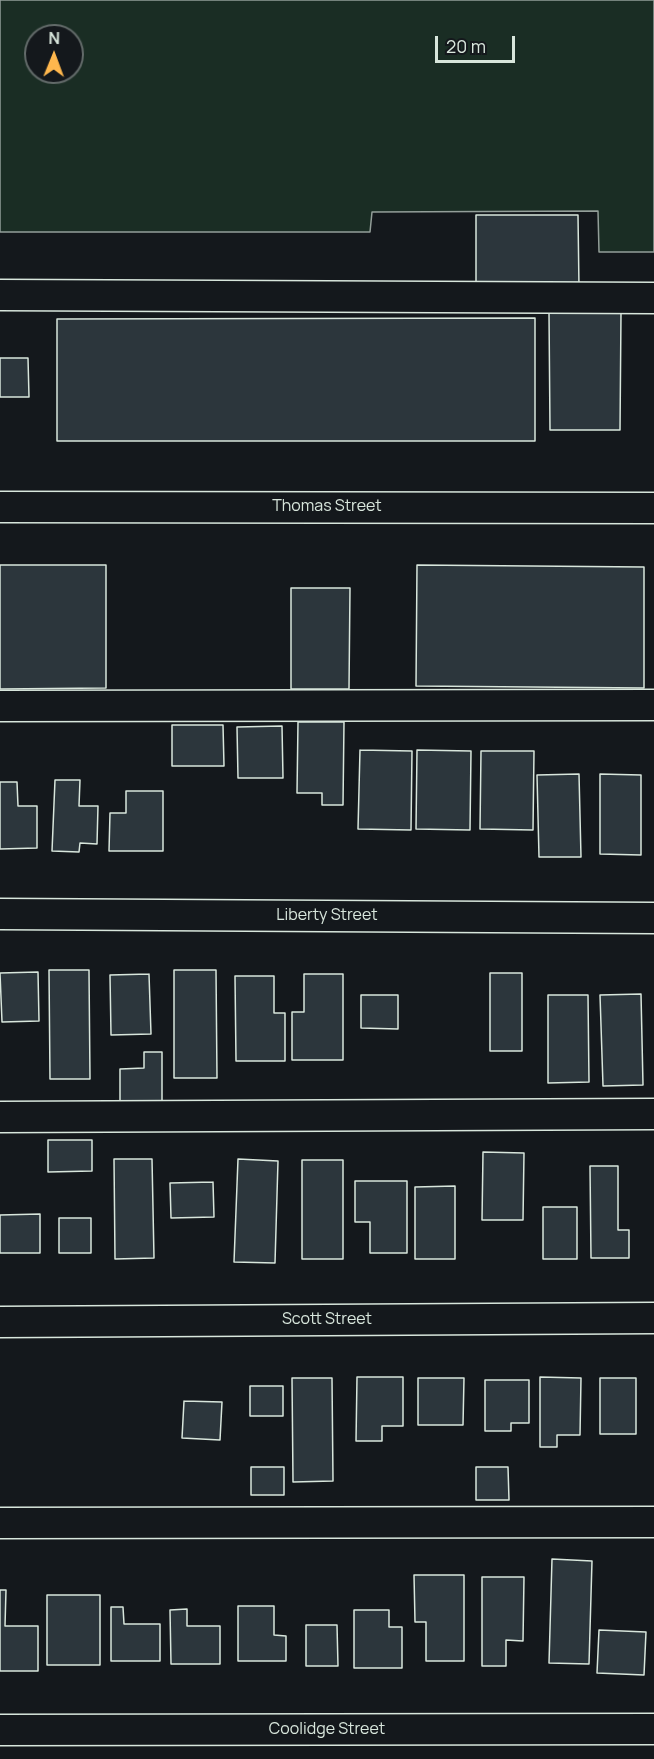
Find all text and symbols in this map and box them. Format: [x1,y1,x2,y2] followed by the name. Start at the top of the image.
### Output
[24,24,84,84] north arrow
[438,24,518,62] scale bar
[48,27,60,49] text: N
[446,34,486,58] text: 20 m
[272,497,382,517] street label: Thomas Street
[276,906,378,926] street label: Liberty Street
[282,1310,372,1330] street label: Scott Street
[269,1720,385,1740] street label: Coolidge Street

